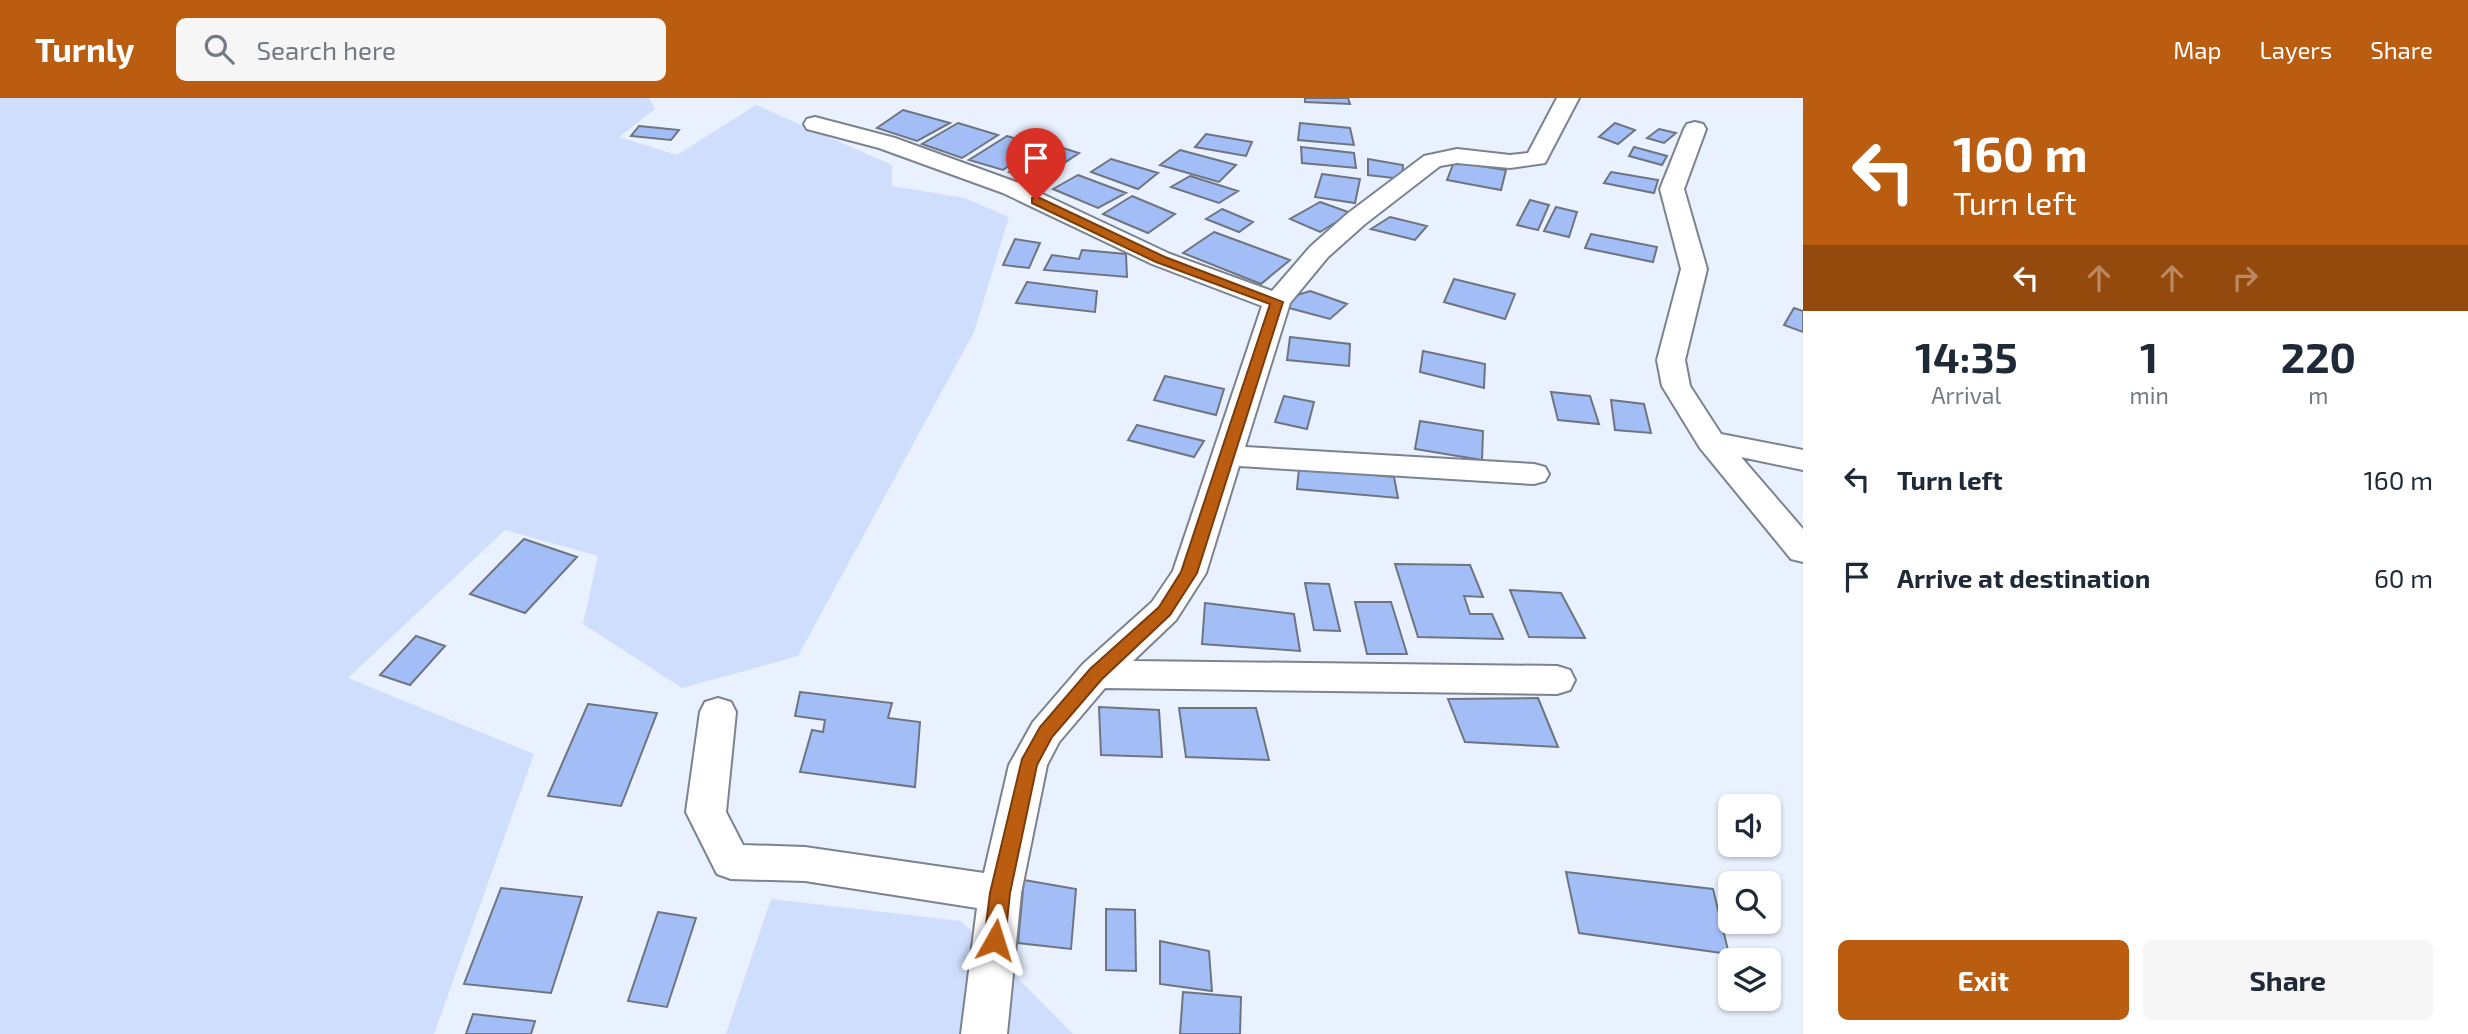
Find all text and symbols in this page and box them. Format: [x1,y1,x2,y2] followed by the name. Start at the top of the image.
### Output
[176,18,666,81] search box
[35,29,134,69] text: Turnly
[200,30,238,68] icon: search
[256,34,396,65] text: Search here
[2173,35,2221,64] text: Map
[2259,35,2332,64] text: Layers
[2370,35,2433,64] text: Share
[1953,123,2088,182] text: 160 m
[1838,126,1929,217] icon: left
[1006,128,1066,200] pin
[1017,139,1055,177] icon: arrive
[1953,183,2077,221] text: Turn left
[2007,259,2045,297] icon: left
[2080,259,2118,297] icon: ahead
[2153,259,2191,297] icon: ahead
[2226,259,2264,297] icon: right
[1915,331,2018,381] text: 14:35
[2140,331,2158,381] text: 1
[2281,331,2356,381] text: 220
[1931,381,2001,409] text: Arrival
[2130,381,2169,409] text: min
[2308,381,2328,409] text: m
[1838,460,1876,498] icon: left
[1897,464,2003,495] text: Turn left
[2364,464,2433,495] text: 160 m
[1838,558,1876,596] icon: arrive
[1897,562,2150,593] text: Arrive at destination
[2374,562,2433,593] text: 60 m
[1718,794,1781,1011] map controls
[1718,794,1781,857] button: sound
[1718,871,1781,934] button: search
[958,903,1032,977] position arrow
[1838,940,2129,1020] button: Exit
[2143,940,2433,1020] button: Share
[1718,948,1781,1011] button: layers

